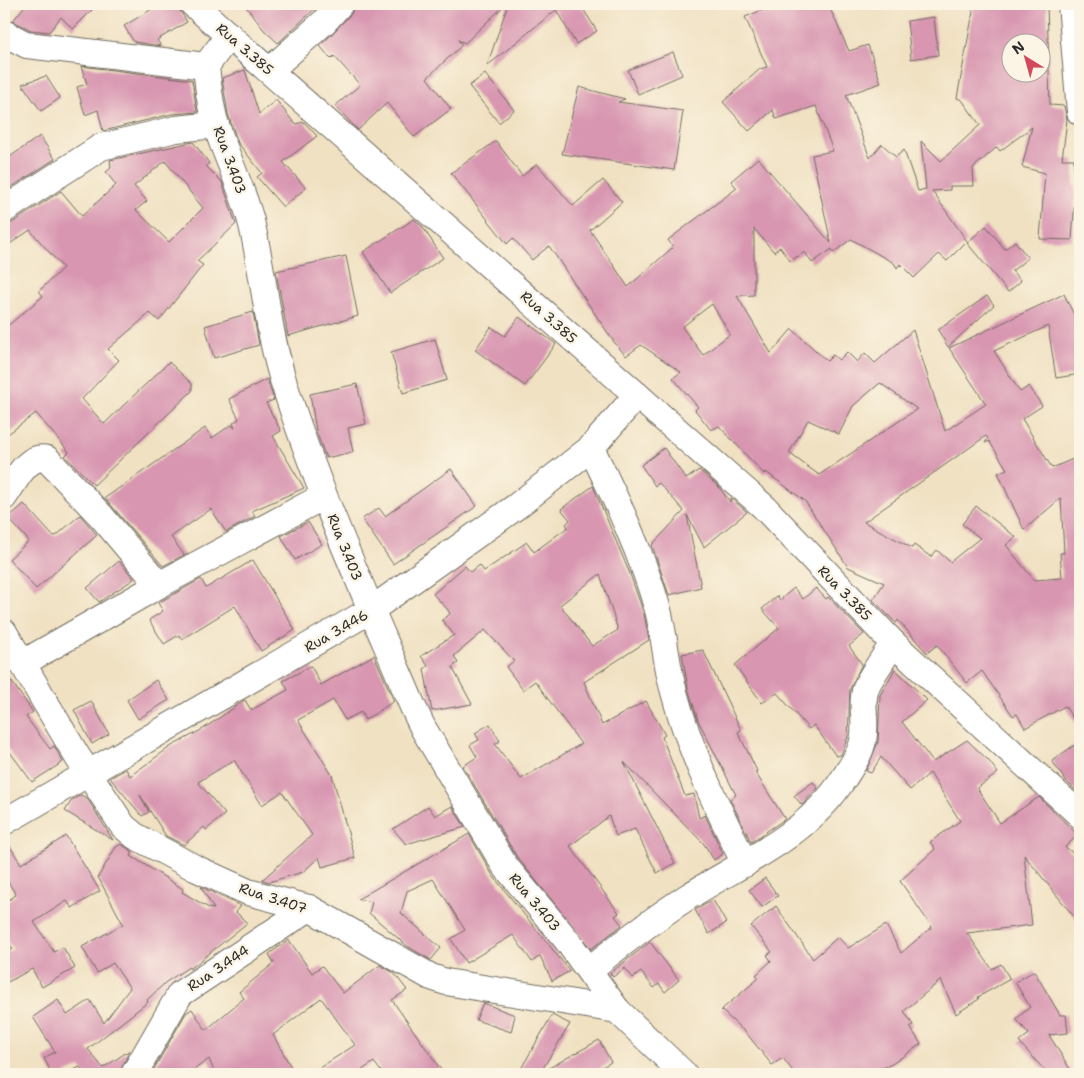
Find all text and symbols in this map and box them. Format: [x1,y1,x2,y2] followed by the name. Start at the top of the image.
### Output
[213,19,277,79] street label: Rua 3.385
[1002,32,1052,82] north arrow
[1008,37,1028,58] text: N
[209,124,251,196] street label: Rua 3.403
[517,287,581,347] street label: Rua 3.385
[323,511,367,583] street label: Rua 3.403
[814,561,876,625] street label: Rua 3.385
[301,606,371,656] street label: Rua 3.446
[505,869,565,935] street label: Rua 3.403
[237,879,309,917] street label: Rua 3.407
[184,941,252,995] street label: Rua 3.444

